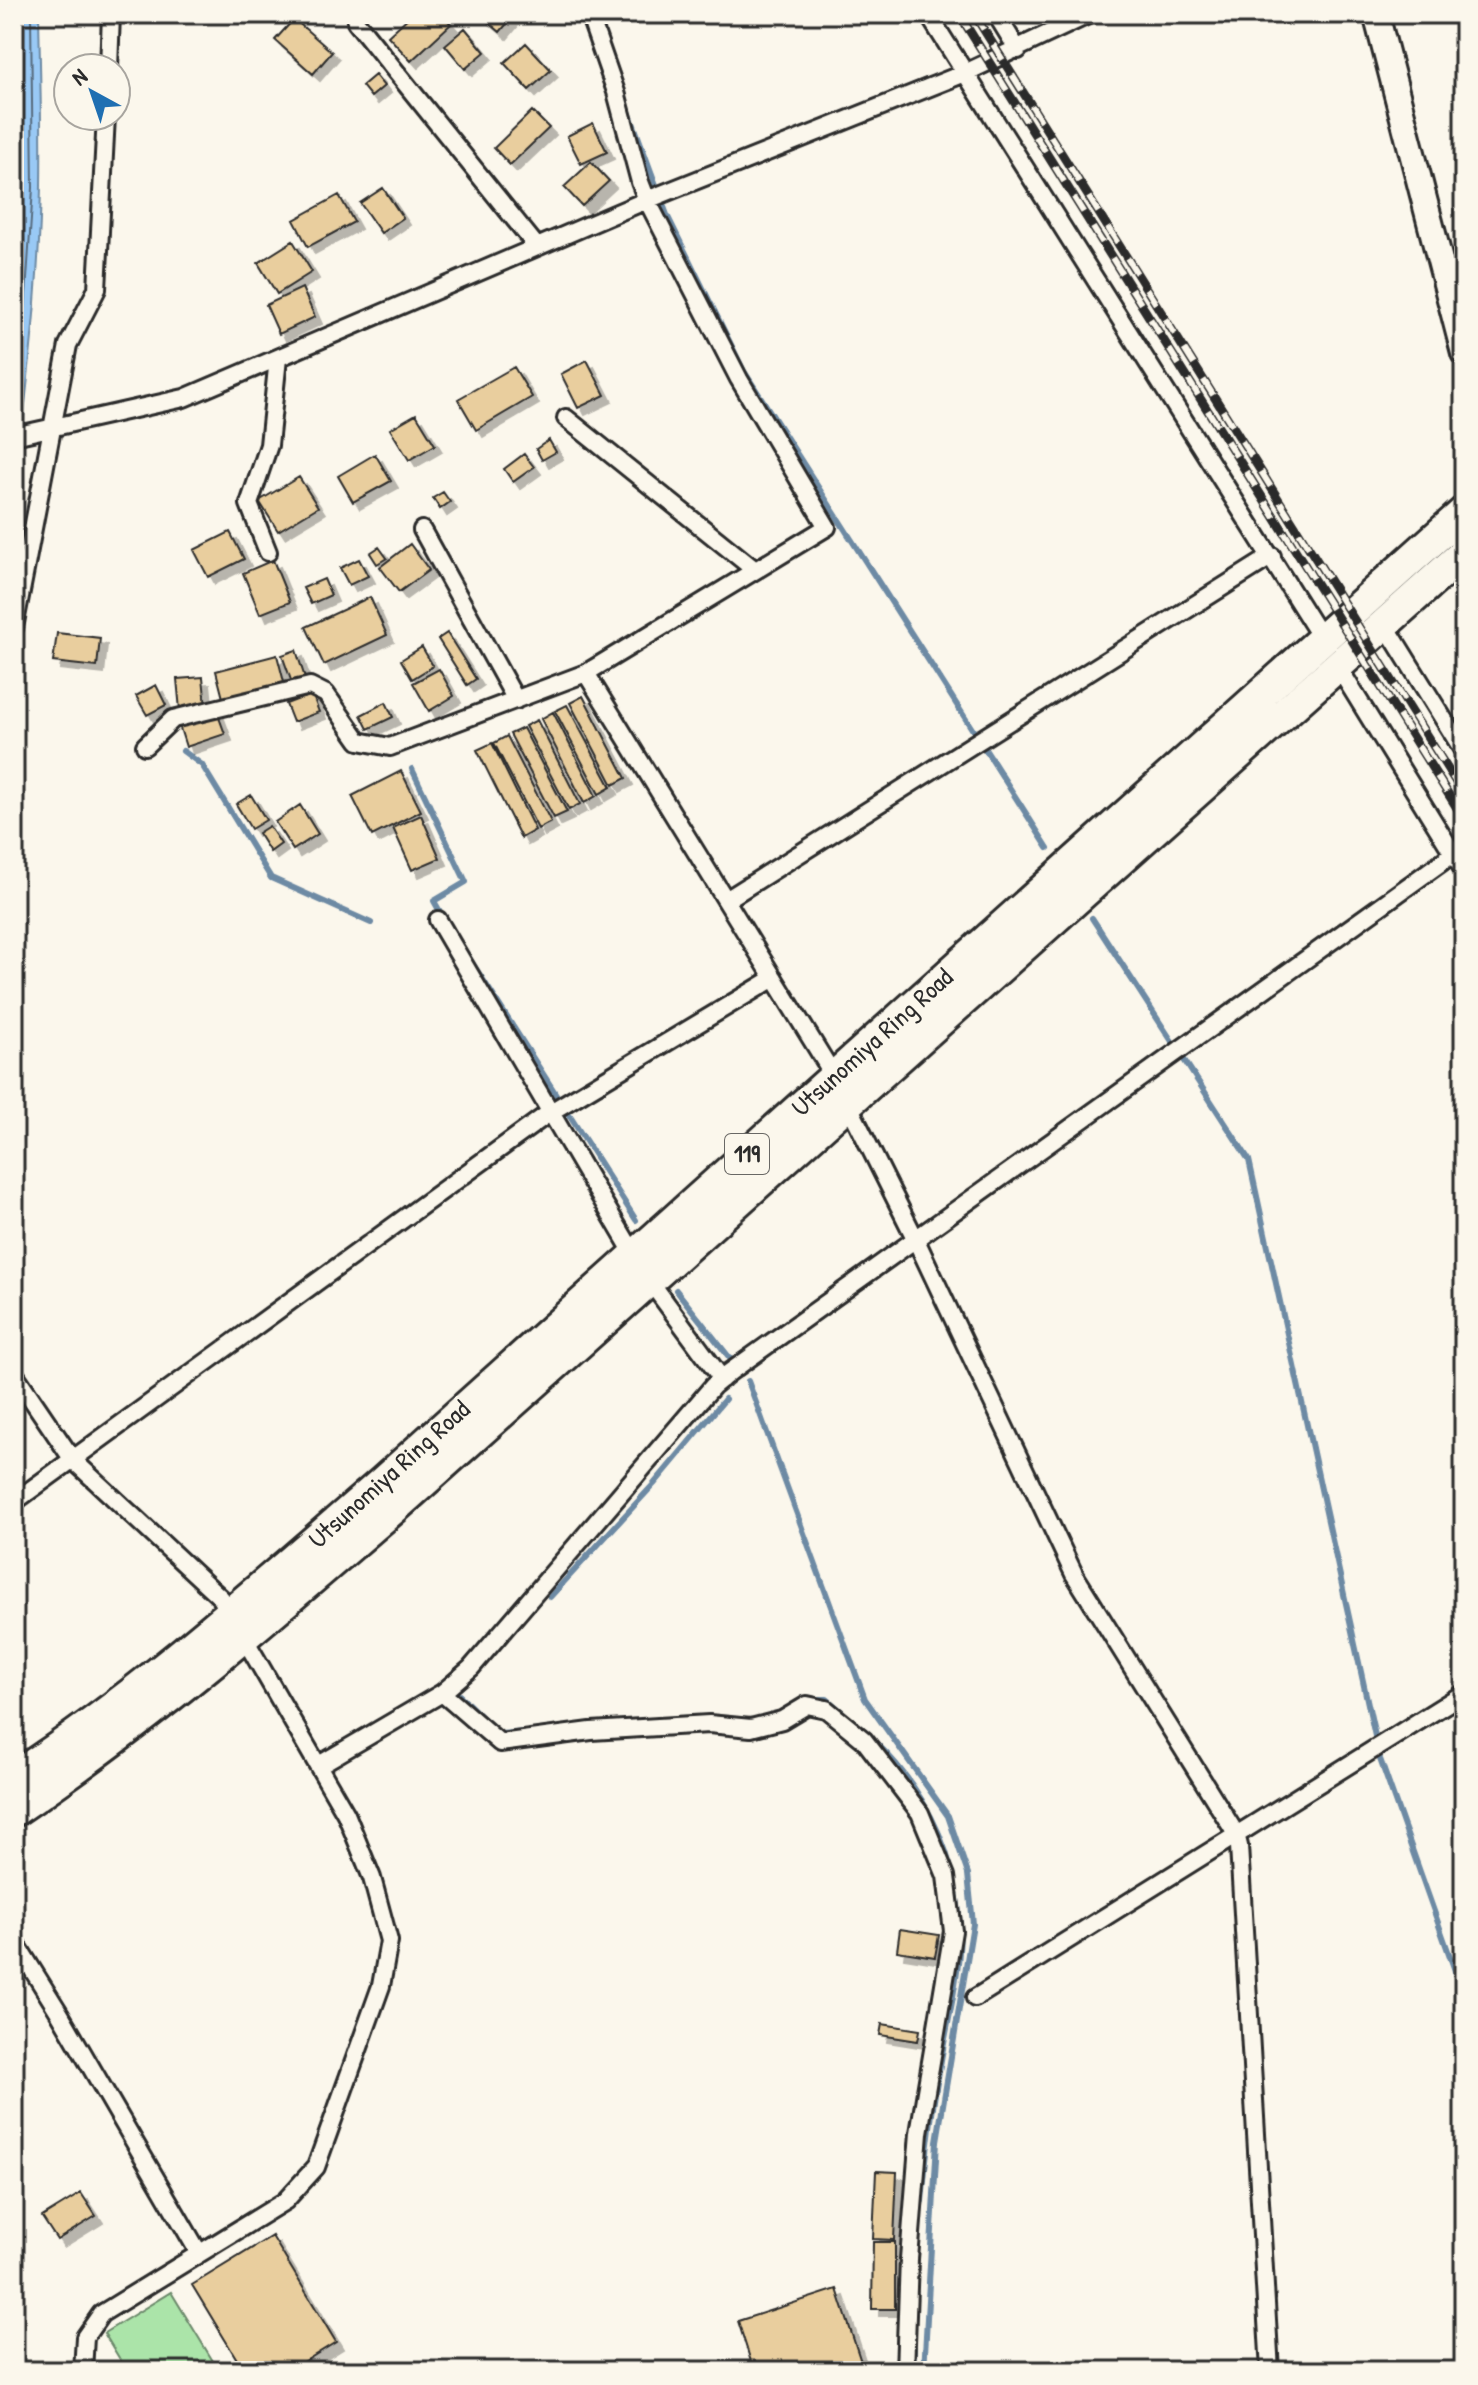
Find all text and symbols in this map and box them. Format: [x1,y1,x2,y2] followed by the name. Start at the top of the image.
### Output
[52,52,132,132] north arrow
[65,61,93,92] text: N
[783,960,960,1124] street label: Utsunomiya Ring Road
[725,1134,769,1174] road number: 119
[300,1392,477,1556] street label: Utsunomiya Ring Road

